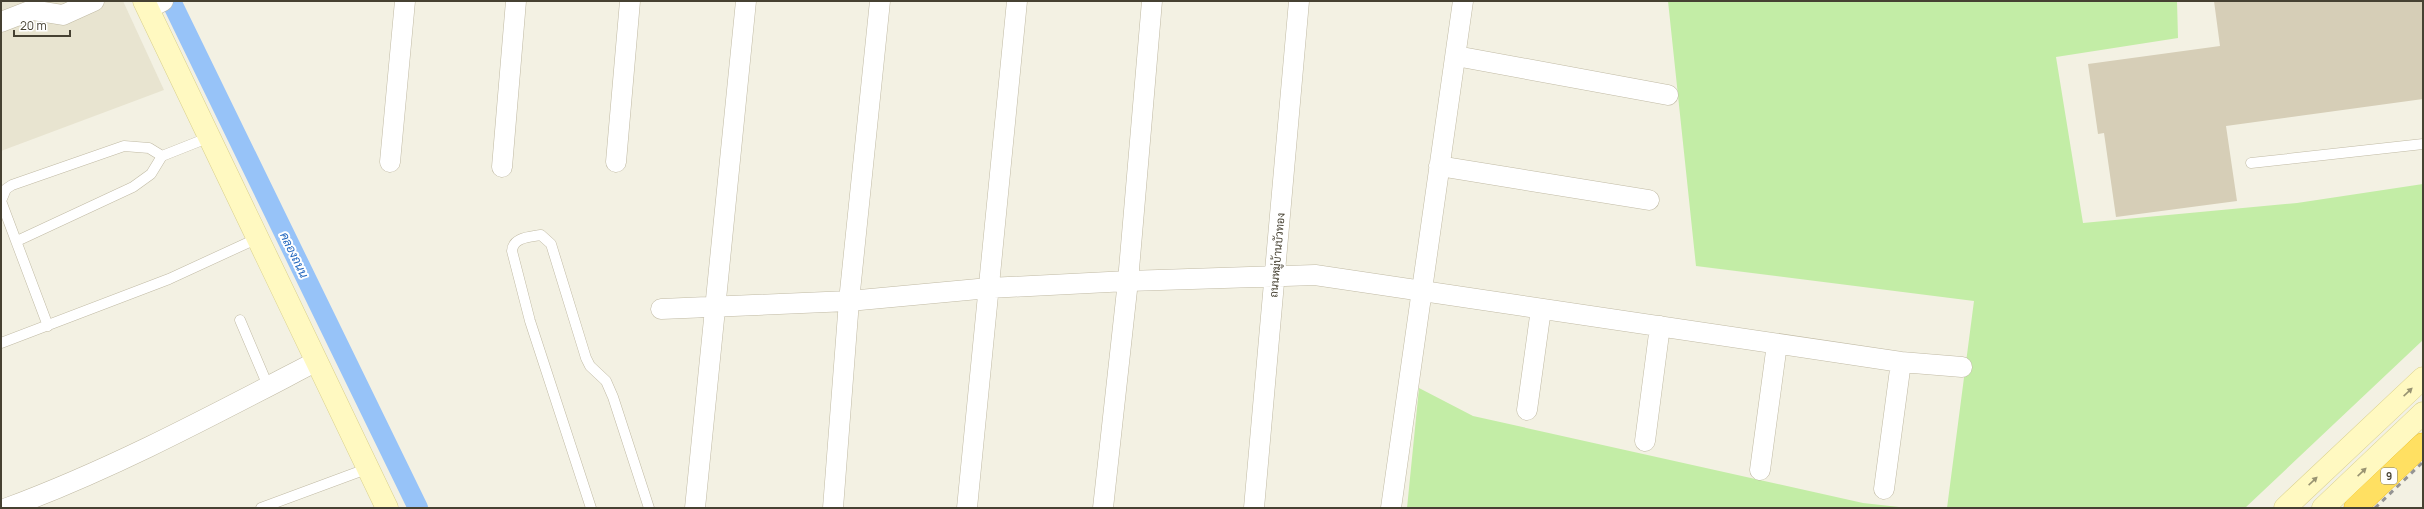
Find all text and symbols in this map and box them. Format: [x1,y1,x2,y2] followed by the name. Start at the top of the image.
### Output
[14,12,70,38] scale bar
[20,17,47,34] text: 20 m
[1265,212,1289,298] street label: ถนนหมู่บ้านบัวทอง
[276,229,313,281] water label: คลองถนน
[2403,387,2413,397] one-way arrow
[2356,467,2367,476] one-way arrow
[2381,468,2397,484] road number: 9
[2309,477,2318,486] one-way arrow

